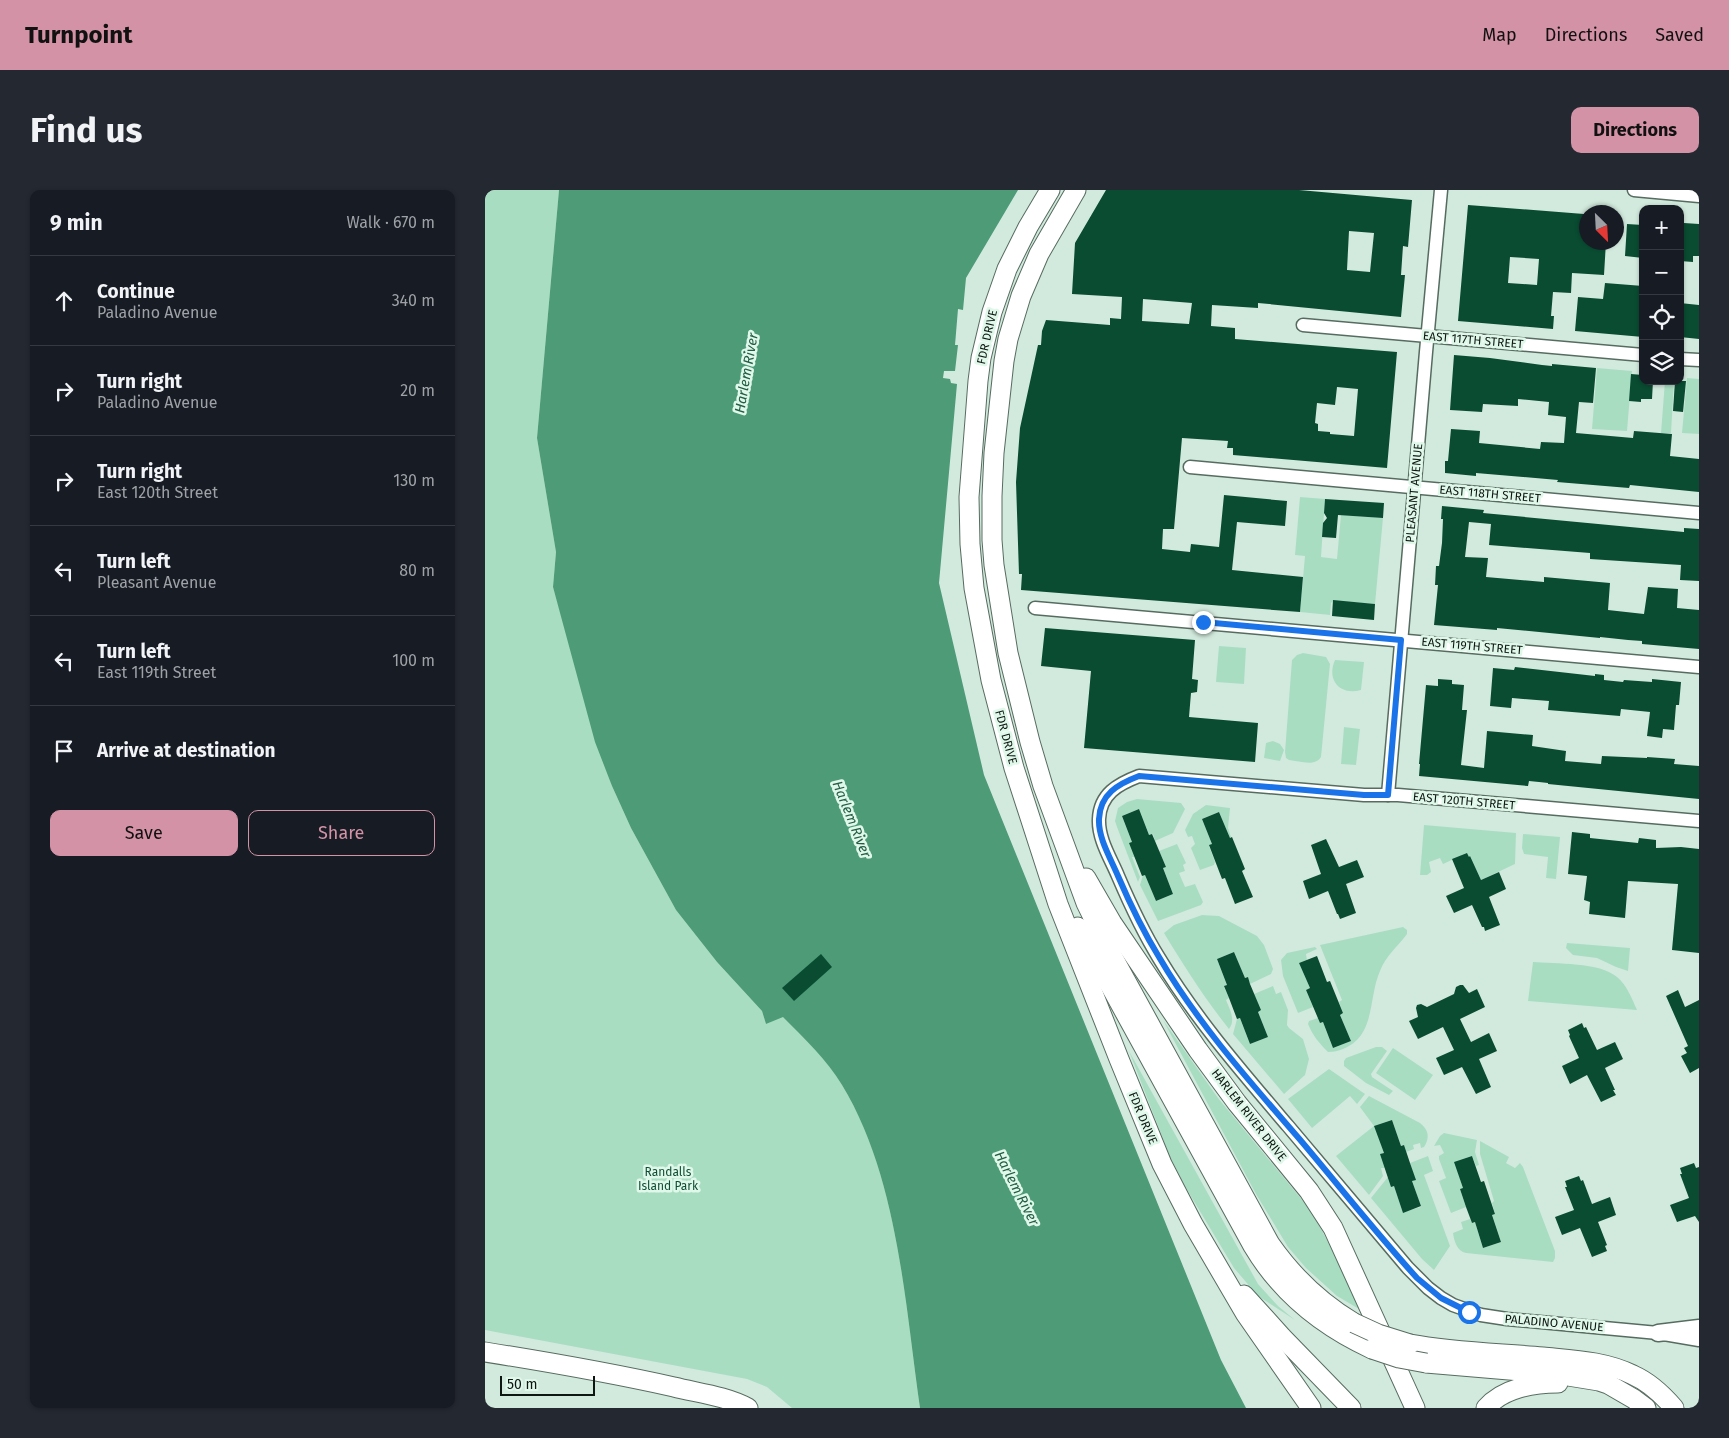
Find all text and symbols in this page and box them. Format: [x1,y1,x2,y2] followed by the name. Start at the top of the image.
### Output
[25,21,132,49] text: Turnpoint
[1482,24,1517,46] text: Map
[1545,24,1627,46] text: Directions
[1655,24,1704,46] text: Saved
[1571,107,1699,153] button: Directions
[30,109,142,151] text: Find us
[1579,205,1624,250] north arrow
[1639,205,1684,385] map controls
[1639,205,1684,250] button: +
[50,210,103,236] text: 9 min
[347,213,435,232] text: Walk · 670 m
[1639,250,1684,295] button: −
[97,280,175,303] text: Continue
[50,287,78,315] icon: ahead
[392,291,435,310] text: 340 m
[1639,295,1684,340] button: locate
[97,303,217,322] text: Paladino Avenue
[974,308,1000,366] street label: FDR DRIVE
[1422,329,1525,351] street label: EAST 117TH STREET
[731,331,762,414] water label: Harlem River
[1639,340,1684,385] button: layers
[97,370,182,393] text: Turn right
[50,377,78,405] icon: right
[400,381,435,400] text: 20 m
[97,393,217,412] text: Paladino Avenue
[1403,443,1425,543] street label: PLEASANT AVENUE
[97,460,182,483] text: Turn right
[50,467,78,495] icon: right
[393,471,435,490] text: 130 m
[97,483,218,502] text: East 120th Street
[1439,483,1542,505] street label: EAST 118TH STREET
[97,550,171,573] text: Turn left
[50,557,78,585] icon: left
[399,561,435,580] text: 80 m
[97,573,216,592] text: Pleasant Avenue
[1192,611,1215,634] route end
[1421,635,1524,657] street label: EAST 119TH STREET
[97,640,171,663] text: Turn left
[50,647,78,675] icon: left
[392,651,435,670] text: 100 m
[97,663,216,682] text: East 119th Street
[992,708,1020,766] street label: FDR DRIVE
[50,737,78,765] icon: arrive
[97,739,276,762] text: Arrive at destination
[828,778,875,861] water label: Harlem River
[1412,790,1517,813] street label: EAST 120TH STREET
[50,810,238,856] button: Save
[248,810,435,856] button: Share
[1209,1066,1289,1164] street label: HARLEM RIVER DRIVE
[1126,1090,1160,1146] street label: FDR DRIVE
[991,1148,1043,1229] water label: Harlem River
[638,1165,699,1193] park label: Randalls Island Park
[1458,1301,1481,1324] route start
[1504,1312,1604,1334] street label: PALADINO AVENUE
[500,1373,595,1396] scale bar
[507,1376,538,1393] text: 50 m

